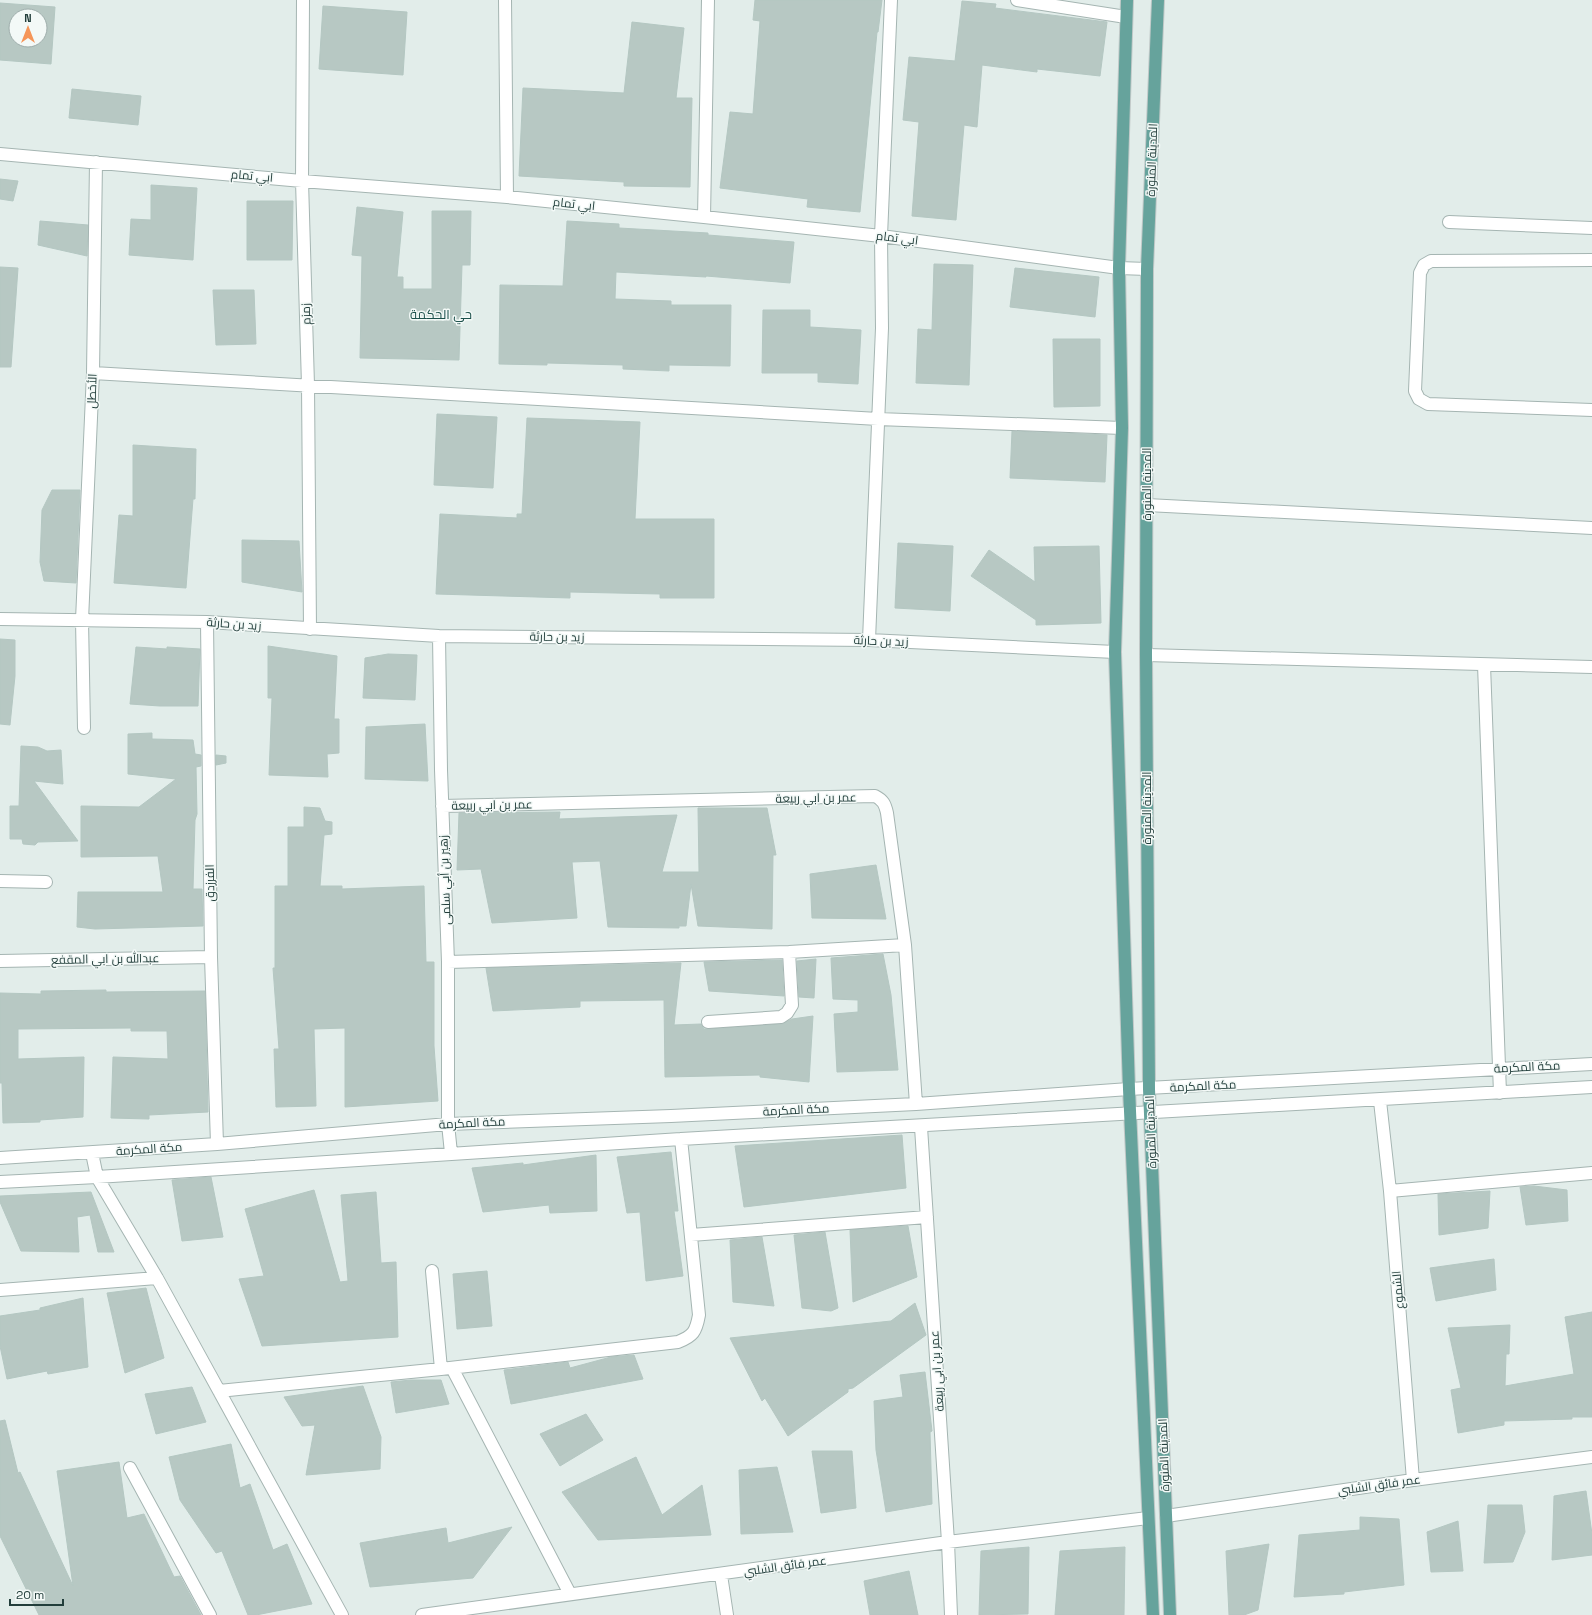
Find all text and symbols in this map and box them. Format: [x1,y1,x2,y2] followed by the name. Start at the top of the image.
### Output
[8,8,48,48] north arrow
[24,11,32,25] text: N
[1143,123,1161,197] street label: المدينة المنورة
[230,166,274,188] street label: ابي تمام
[552,194,596,216] street label: ابي تمام
[875,227,919,251] street label: ابي تمام
[298,303,314,325] street label: زمزم
[410,306,472,325] district label: حي الحكمة
[83,373,101,409] street label: الأخطل
[1139,447,1155,521] street label: المدينة المنورة
[206,614,262,634] street label: زيد بن حارثة
[529,629,585,645] street label: زيد بن حارثة
[853,632,909,650] street label: زيد بن حارثة
[1139,771,1155,845] street label: المدينة المنورة
[775,789,857,809] street label: عمر بن ابي ربيعة
[451,796,533,816] street label: عمر بن ابي ربيعة
[435,835,457,925] street label: زهير بن أبي سلمى
[202,864,218,902] street label: الفرزدق
[51,950,159,970] street label: عبدالله بن ابي المقفع
[1493,1057,1561,1077] street label: مكة المكرمة
[1169,1076,1237,1096] street label: مكة المكرمة
[1142,1095,1160,1169] street label: المدينة المنورة
[762,1100,830,1120] street label: مكة المكرمة
[438,1113,506,1133] street label: مكة المكرمة
[115,1139,183,1159] street label: مكة المكرمة
[1388,1270,1408,1310] street label: الشموع
[926,1330,950,1412] street label: عمر بن ابي ربيعة
[1155,1418,1173,1492] street label: المدينة المنورة
[1336,1471,1422,1501] street label: عمر فائق الشلبي
[742,1552,828,1582] street label: عمر فائق الشلبي
[10,1581,63,1607] scale bar
[16,1587,44,1603] text: 20 m

